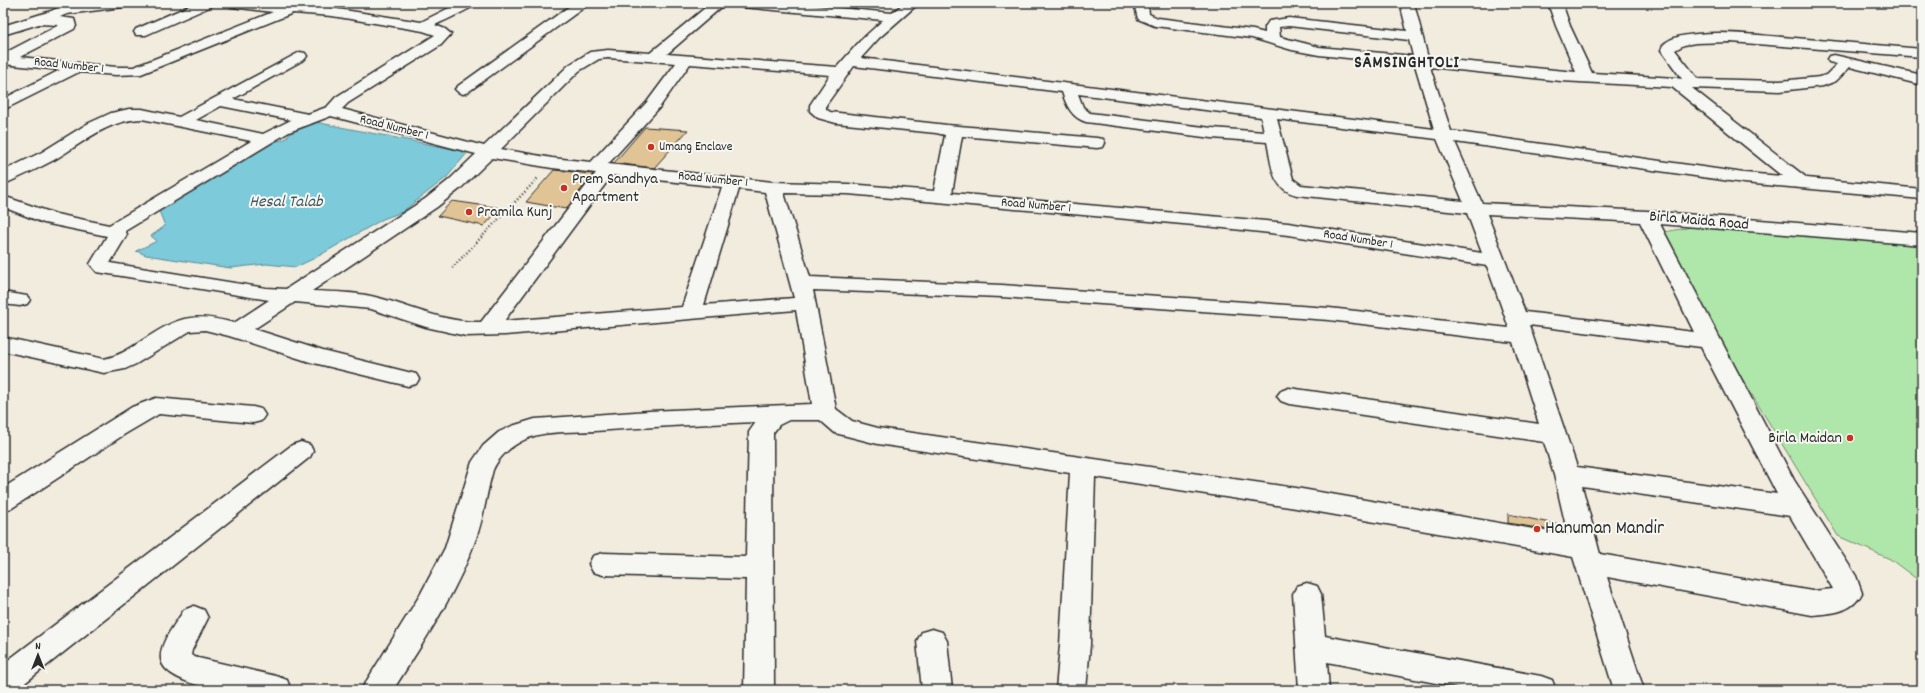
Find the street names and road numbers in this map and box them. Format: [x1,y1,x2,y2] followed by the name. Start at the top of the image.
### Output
[33,53,105,79] street label: Road Number 1
[358,110,430,146] street label: Road Number 1
[677,167,749,193] street label: Road Number 1
[1000,193,1072,219] street label: Road Number 1
[1648,205,1750,237] street label: Birla Maida Road
[1322,225,1394,255] street label: Road Number 1

